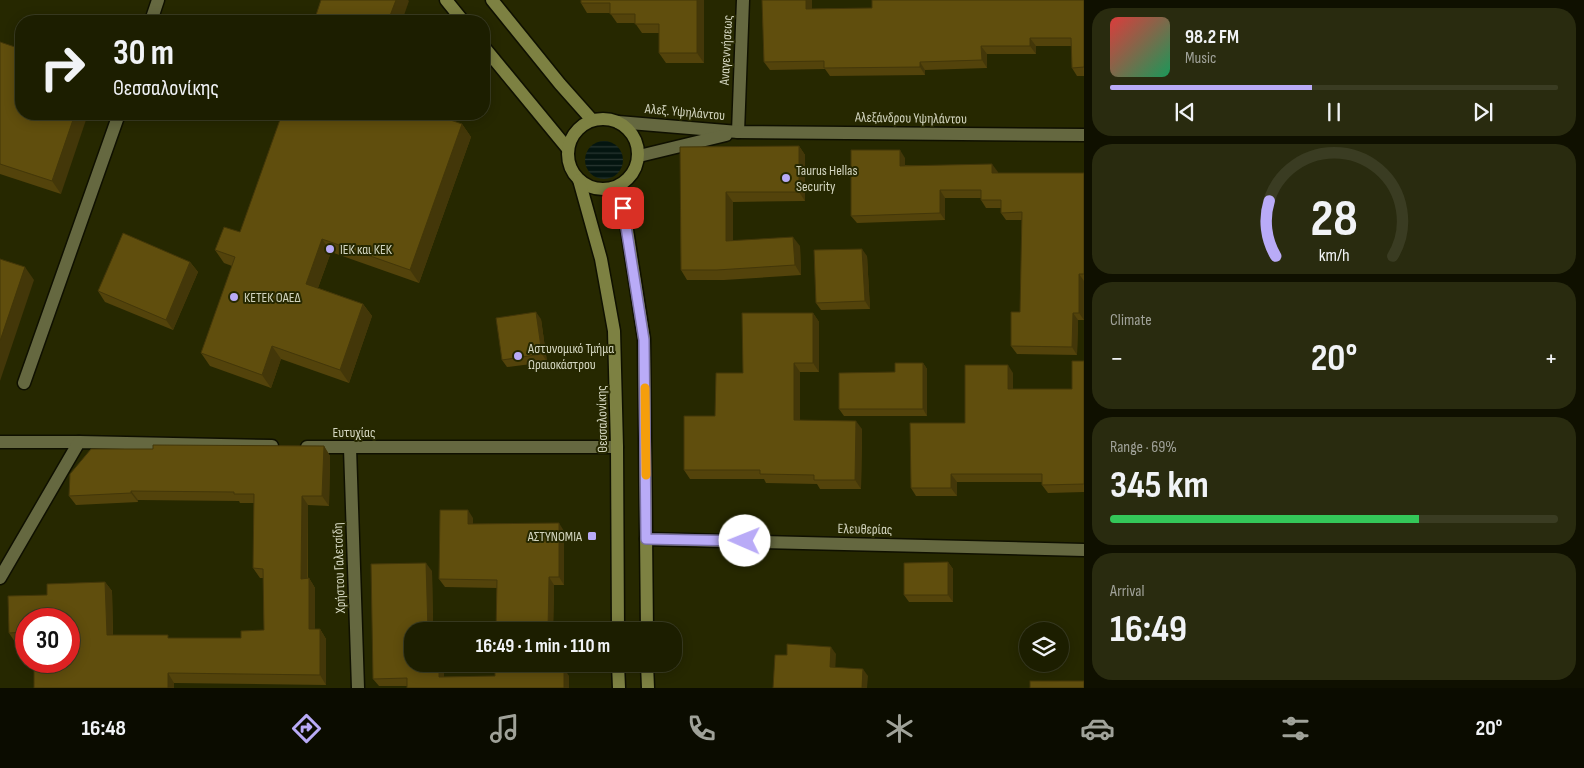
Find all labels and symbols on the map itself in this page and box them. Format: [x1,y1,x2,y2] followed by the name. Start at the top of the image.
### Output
[716,15,736,86] street label: Αναγεννήσεως
[643,100,726,124] street label: Αλεξ. Υψηλάντου
[854,109,967,127] street label: Αλεξάνδρου Υψηλάντου
[796,162,858,195] place label: Taurus Hellas Security
[780,172,792,184] marker: Taurus Hellas Security
[602,187,644,229] pin
[340,241,393,258] place label: ΙΕΚ και ΚΕΚ
[324,243,336,255] marker: ΙΕΚ και ΚΕΚ
[244,289,300,306] place label: ΚΕΤΕΚ ΟΑΕΔ
[228,291,240,303] marker: ΚΕΤΕΚ ΟΑΕΔ
[527,340,614,373] place label: Αστυνομικό Τμήμα Ωραιοκάστρου
[512,350,524,362] marker: Αστυνομικό Τμήμα Ωραιοκάστρου
[593,385,611,453] street label: Θεσσαλονίκης
[333,424,375,441] street label: Ευτυχίας
[718,514,770,566] position arrow
[838,520,892,538] street label: Ελευθερίας
[329,522,349,615] street label: Χρήστου Γαλετσίδη
[527,528,583,545] place label: ΑΣΤΥΝΟΜΙΑ
[586,530,598,542] marker: ΑΣΤΥΝΟΜΙΑ
[15,608,80,673] speed limit sign: 30

